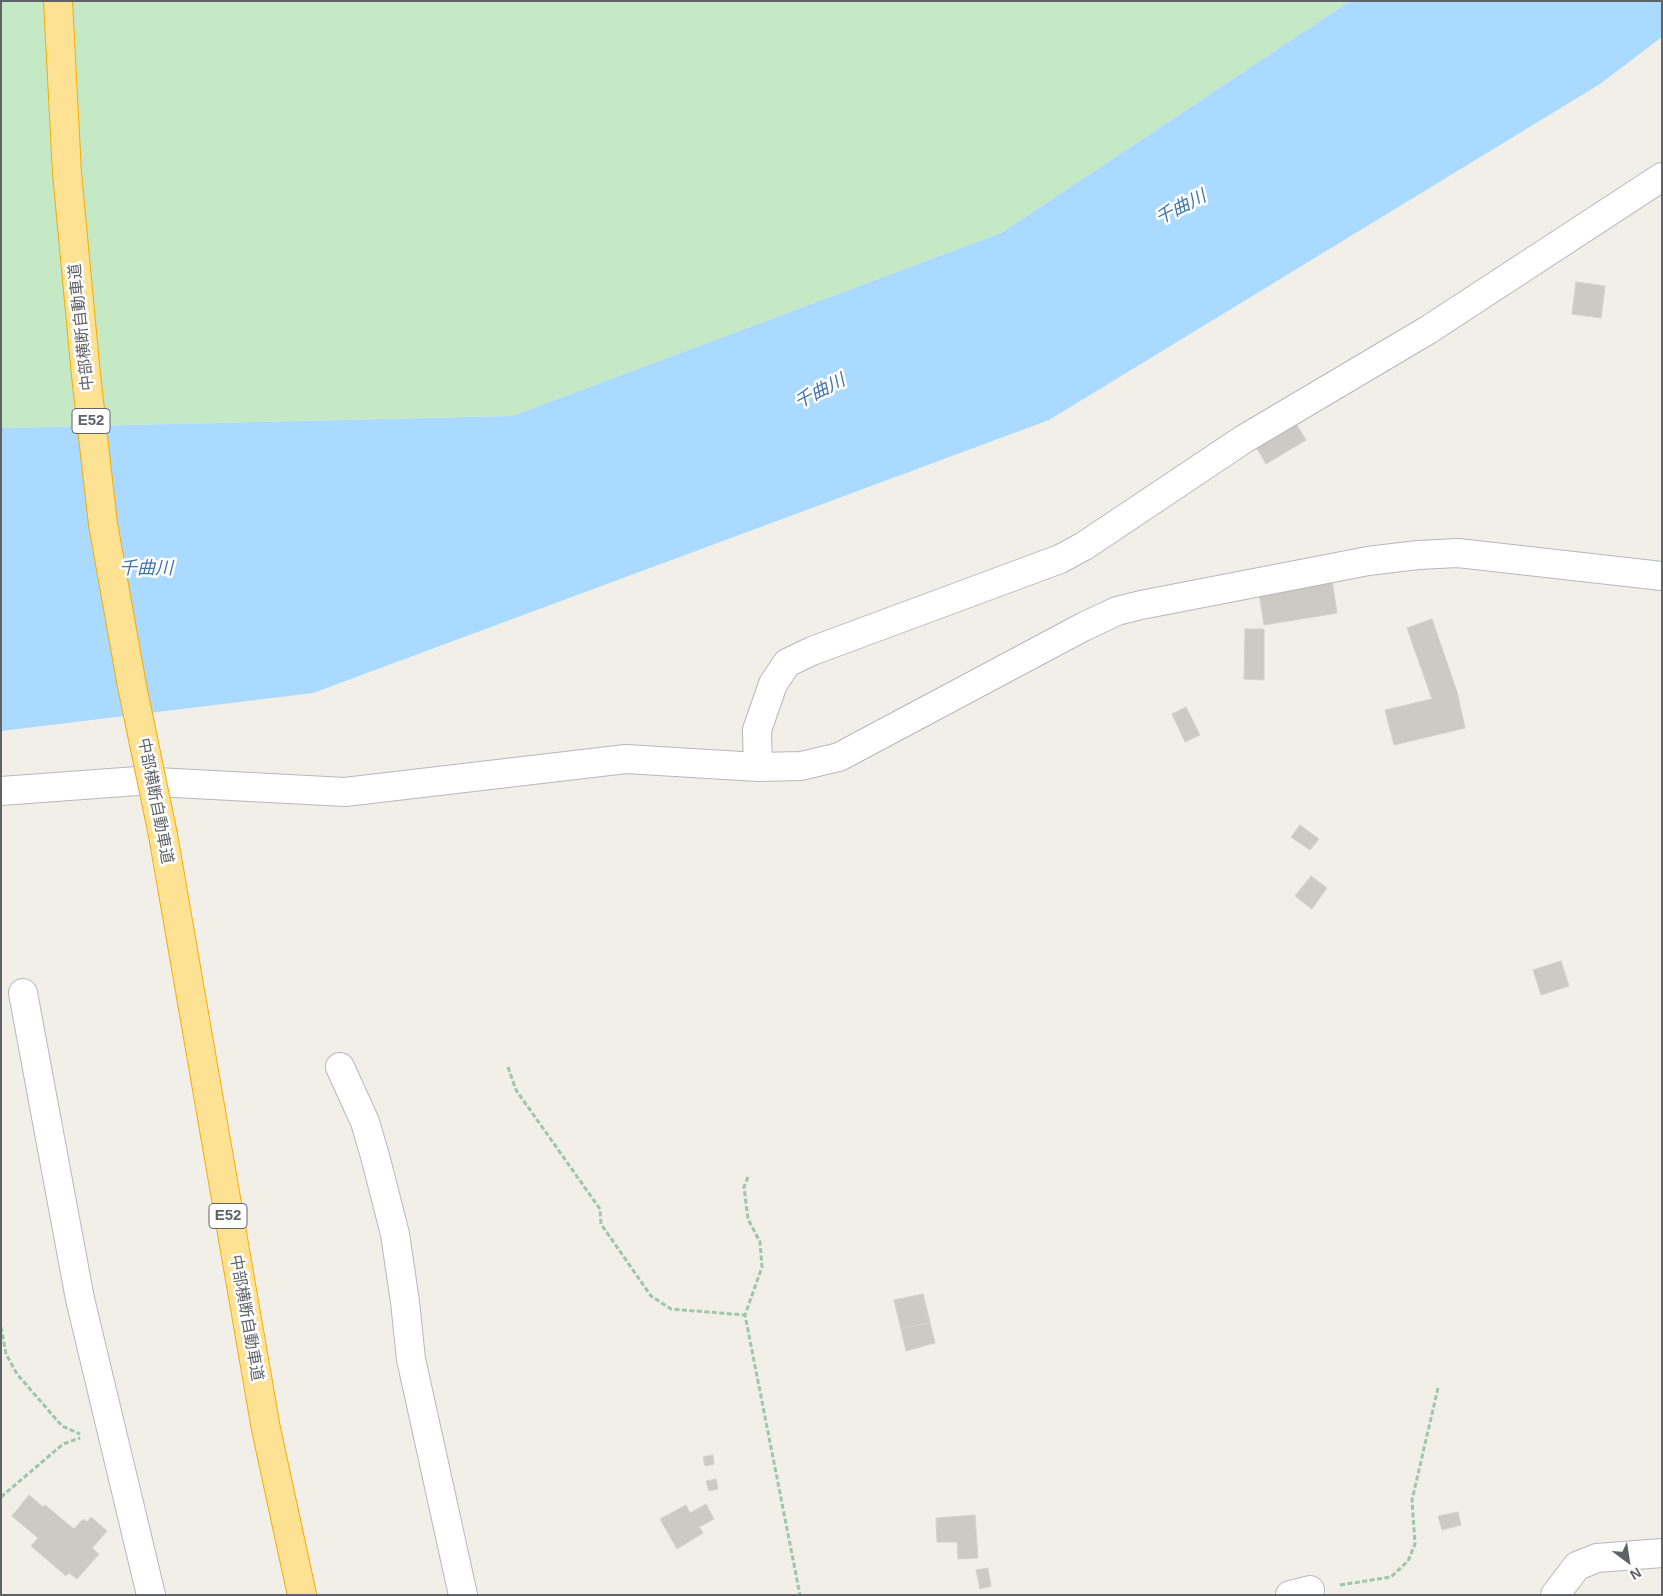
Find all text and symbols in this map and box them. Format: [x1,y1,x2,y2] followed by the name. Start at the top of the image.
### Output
[1152,186,1210,230] water label: 千曲川
[66,262,98,392] street label: 中部横断自動車道
[791,370,849,414] water label: 千曲川
[72,408,110,434] road number: E52
[119,558,173,580] water label: 千曲川
[133,736,177,866] street label: 中部横断自動車道
[209,1204,247,1228] road number: E52
[225,1253,267,1383] street label: 中部横断自動車道
[1603,1536,1653,1586] north arrow
[1627,1564,1644,1583] text: N

